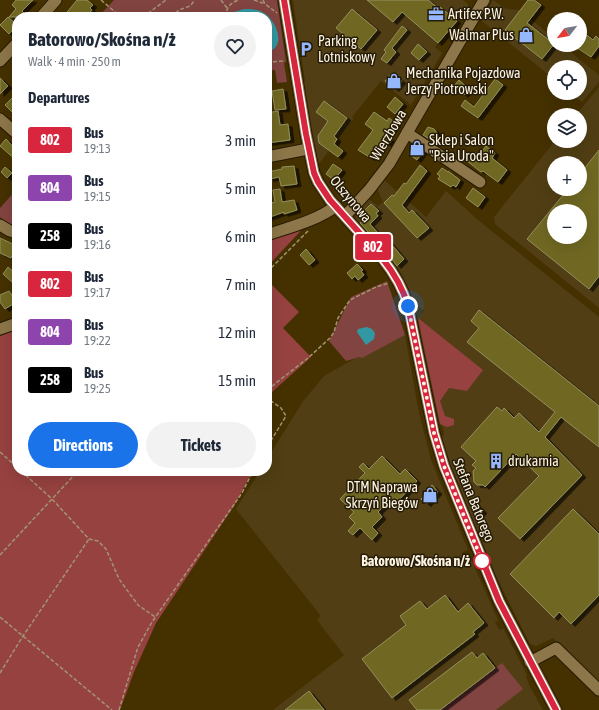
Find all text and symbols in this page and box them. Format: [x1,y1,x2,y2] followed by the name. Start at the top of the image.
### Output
[427,5,445,23] office icon: Artifex P.W.
[448,6,504,22] place label: Artifex P.W.
[547,12,587,52] north arrow
[547,12,587,244] map controls
[214,25,256,67] button: heart
[517,26,535,44] shop icon: Walmar Plus
[449,27,514,43] place label: Walmar Plus
[28,28,176,50] text: Batorowo/Skośna n/ż
[318,33,376,65] place label: Parking Lotniskowy
[297,40,315,58] parking icon: Parking Lotniskowy
[28,54,121,69] text: Walk · 4 min · 250 m
[547,60,587,100] button: locate
[406,65,520,97] place label: Mechanika Pojazdowa Jerzy Piotrowski
[385,72,403,90] shop icon: Mechanika Pojazdowa Jerzy Piotrowski
[28,89,90,106] text: Departures
[367,107,409,163] street label: Wierzbowa
[547,108,587,148] button: layers
[84,124,104,141] text: Bus
[40,132,60,148] text: 802
[225,132,256,149] text: 3 min
[429,132,494,164] place label: Sklep i Salon "Psia Uroda"
[408,139,426,157] shop icon: Sklep i Salon "Psia Uroda"
[84,141,111,156] text: 19:13
[547,156,587,196] button: +
[84,172,104,189] text: Bus
[327,173,375,225] street label: Olszynowa
[40,180,60,196] text: 804
[225,180,256,197] text: 5 min
[84,189,111,204] text: 19:15
[547,204,587,244] button: −
[84,220,104,237] text: Bus
[40,228,60,244] text: 258
[225,228,256,245] text: 6 min
[350,234,396,260] line badge: 802
[84,237,111,252] text: 19:16
[363,239,383,255] text: 802
[84,268,104,285] text: Bus
[40,276,60,292] text: 802
[225,276,256,293] text: 7 min
[84,285,111,300] text: 19:17
[398,296,418,316] your location
[84,316,104,333] text: Bus
[40,324,60,340] text: 804
[218,324,256,341] text: 12 min
[84,333,111,348] text: 19:22
[84,364,104,381] text: Bus
[40,372,60,388] text: 258
[218,372,256,389] text: 15 min
[84,381,111,396] text: 19:25
[28,422,138,468] button: Directions
[146,422,256,468] button: Tickets
[487,452,505,470] building icon: drukarnia
[508,453,559,469] place label: drukarnia
[450,456,498,544] street label: Stefana Batorego
[346,479,419,511] place label: DTM Naprawa Skrzyń Biegów
[421,486,439,504] shop icon: DTM Naprawa Skrzyń Biegów
[473,552,491,570] marker: Batorowo/Skośna n/ż
[361,553,470,569] place label: Batorowo/Skośna n/ż

